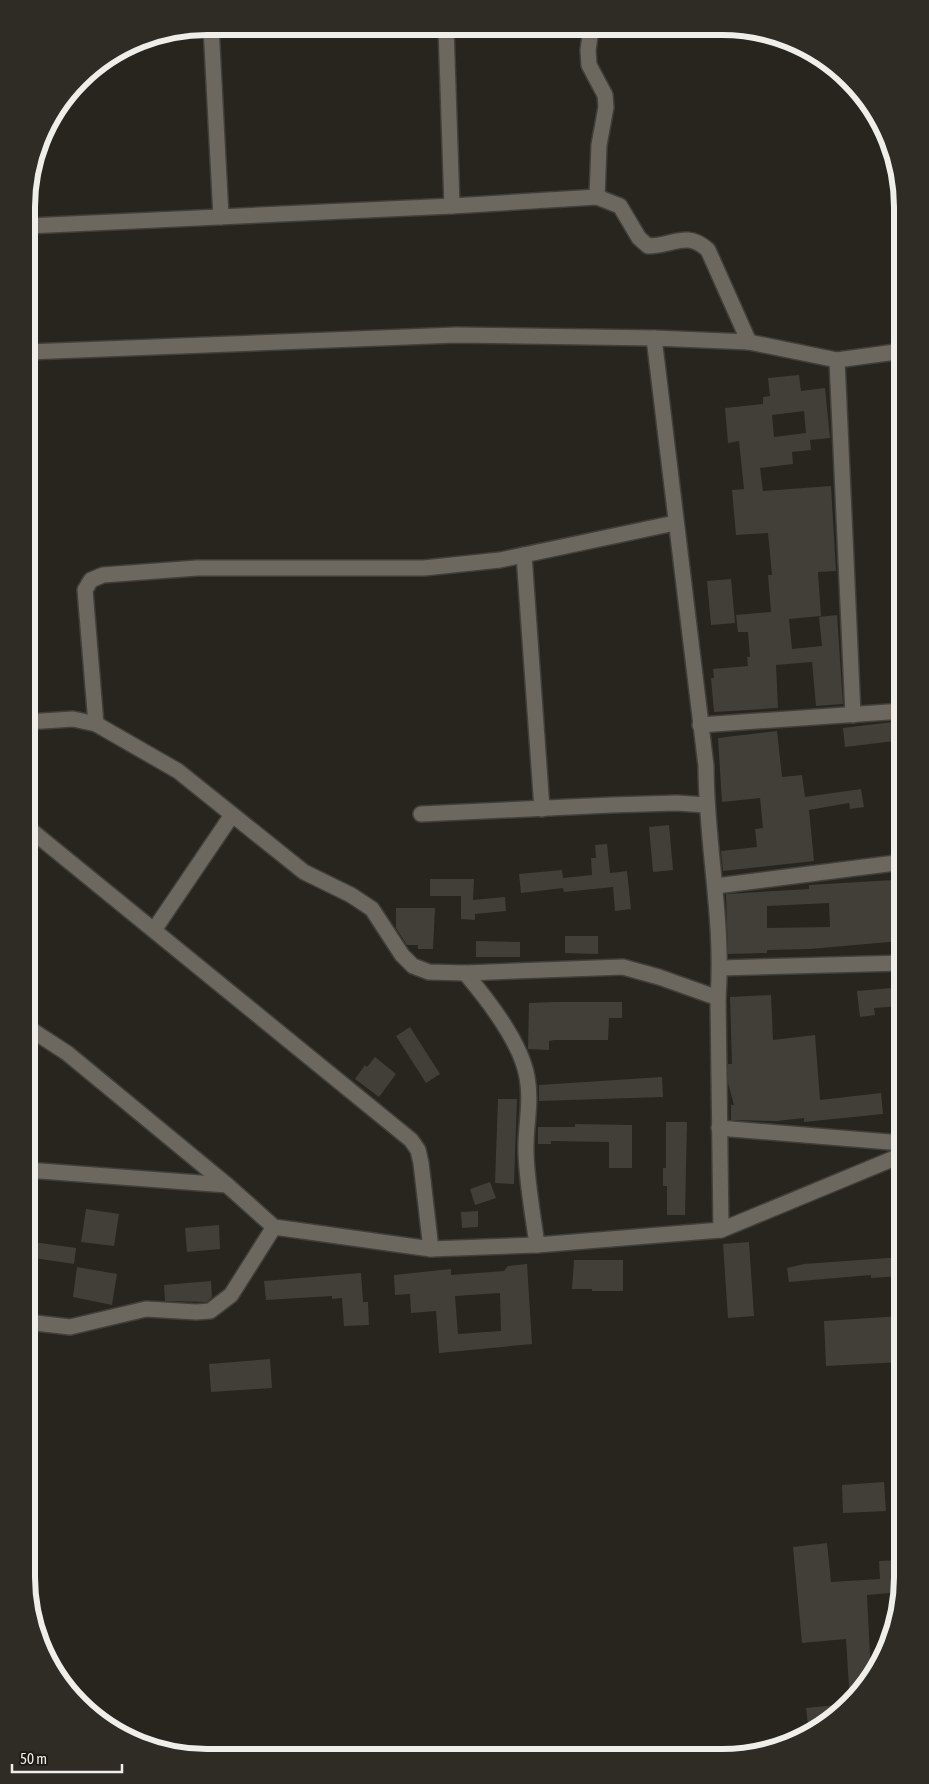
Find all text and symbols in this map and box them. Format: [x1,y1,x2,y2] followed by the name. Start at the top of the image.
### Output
[12,1742,122,1774] scale bar
[20,1750,47,1767] text: 50 m

